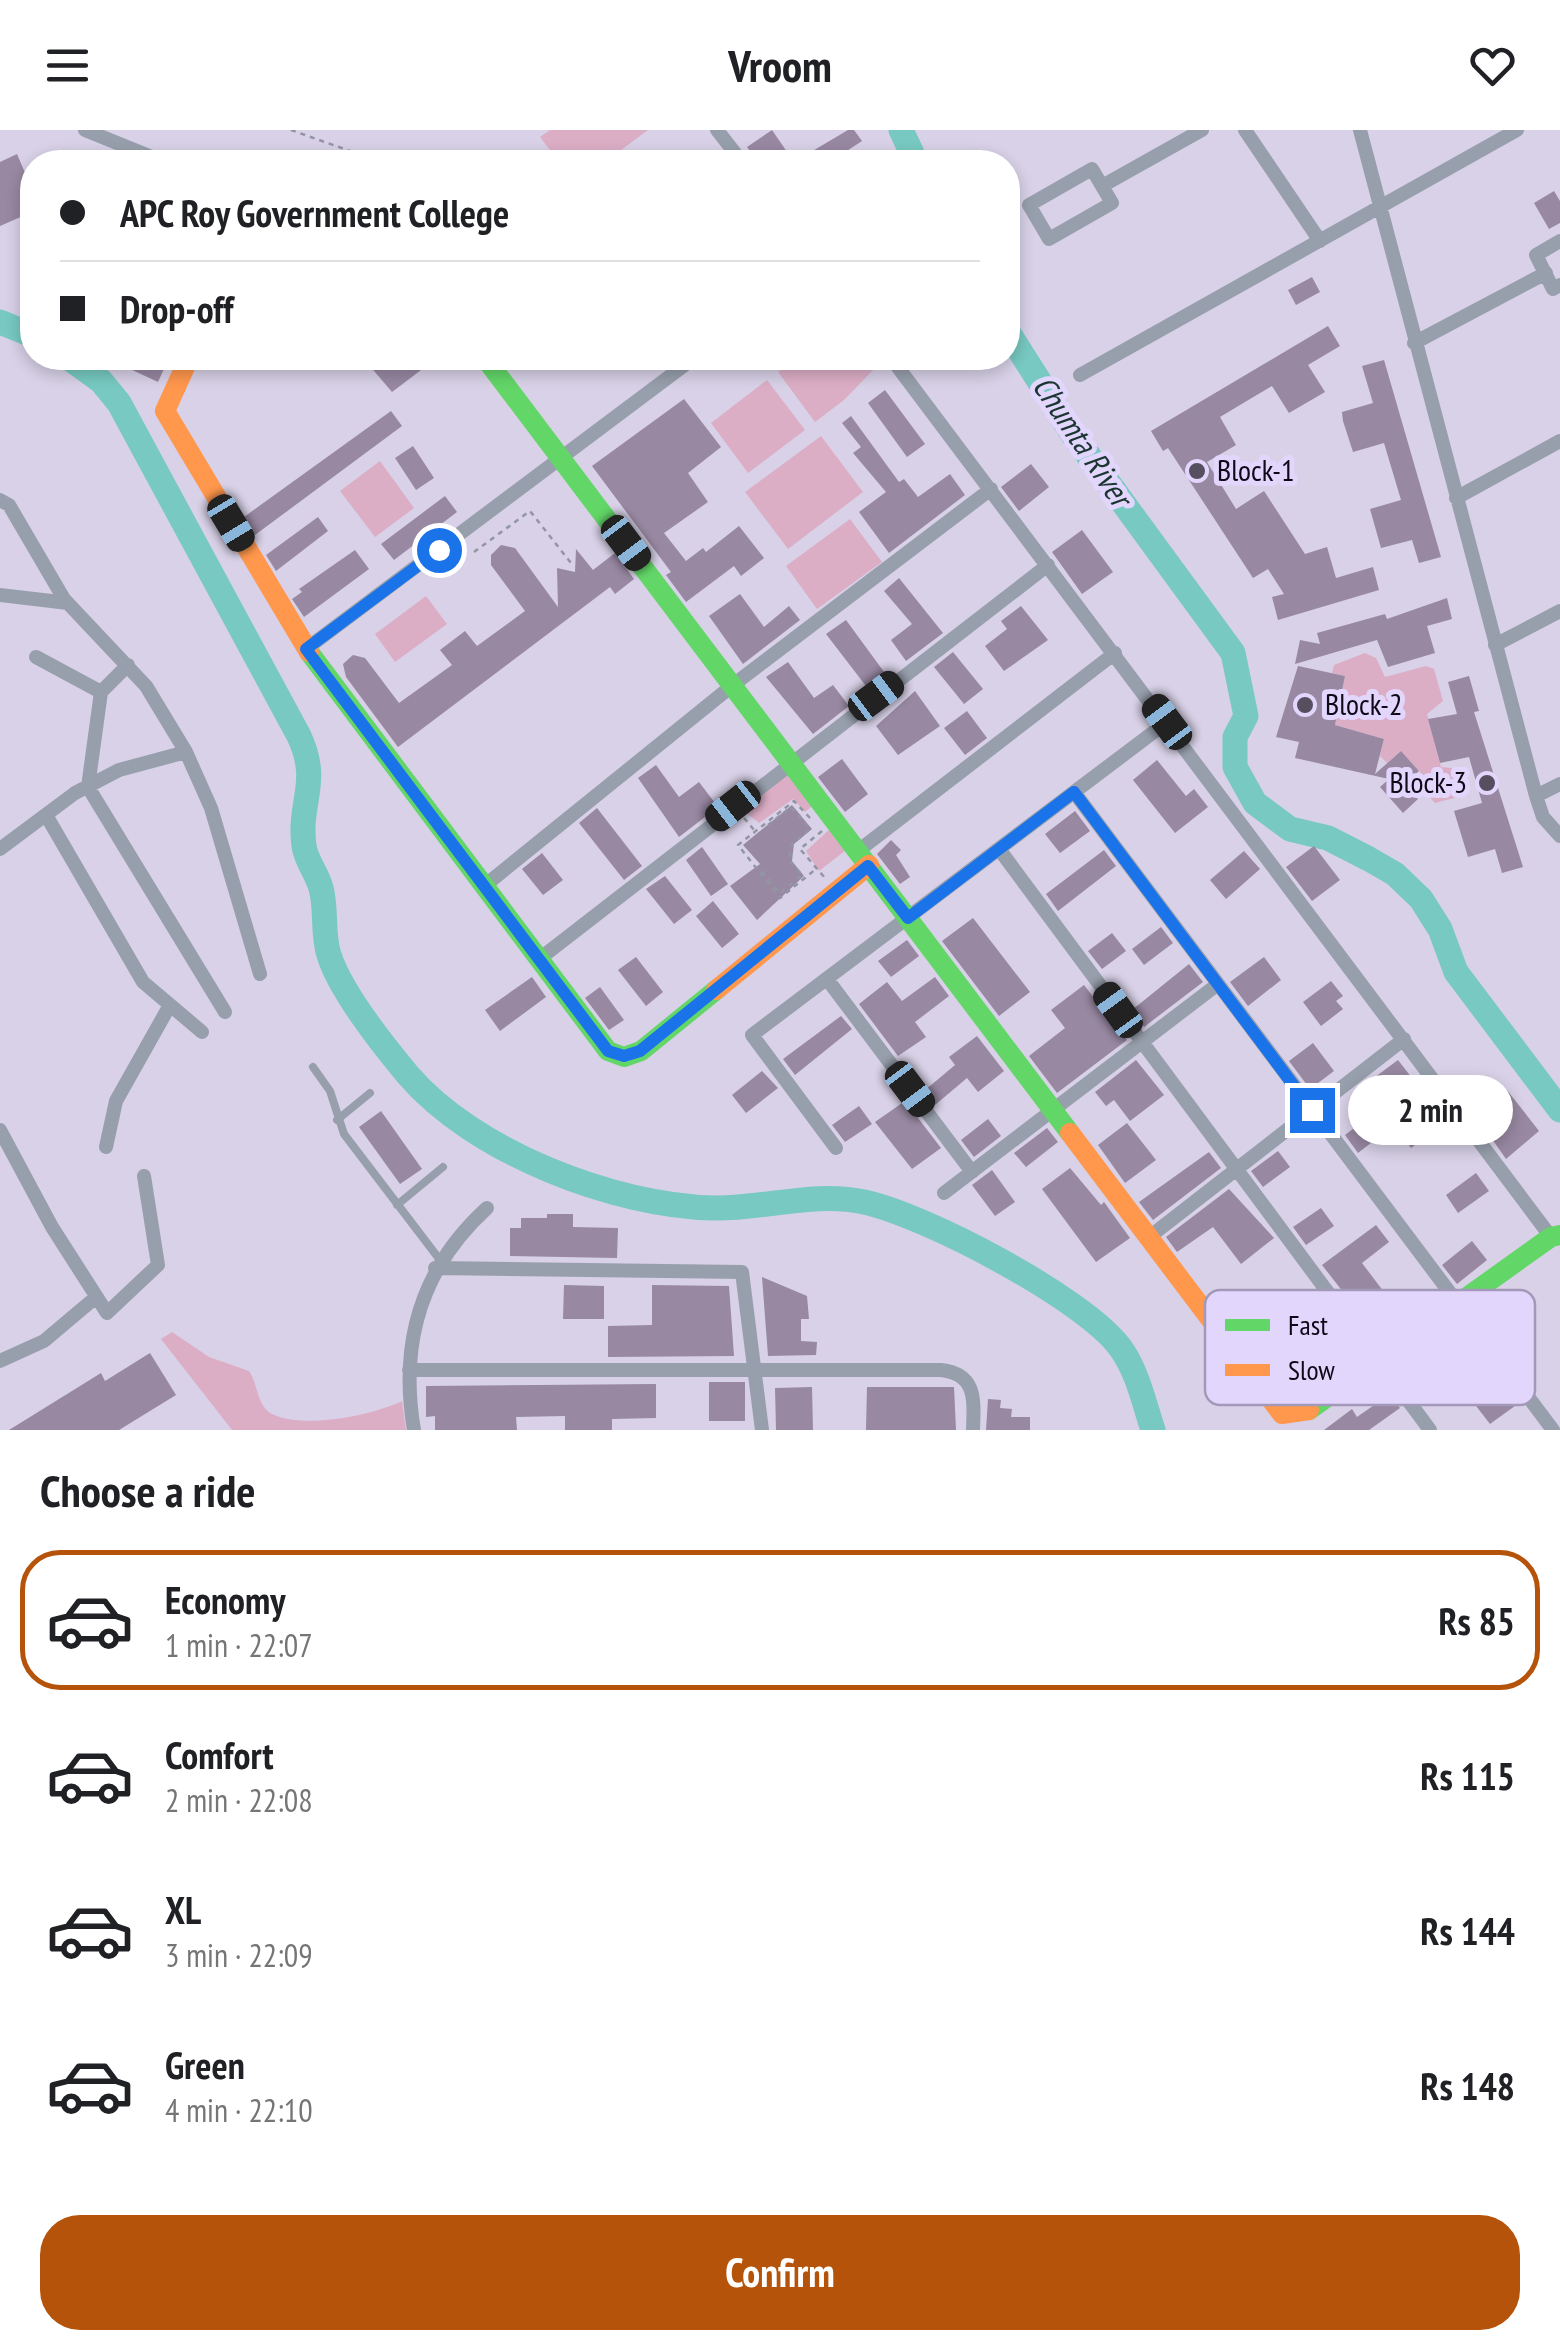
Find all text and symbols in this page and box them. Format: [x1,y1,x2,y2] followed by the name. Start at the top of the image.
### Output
[728,36,832,94] text: Vroom
[40,38,95,93] icon: menu
[1465,38,1520,93] icon: heart
[120,188,509,237] text: APC Roy Government College
[120,284,234,333] text: Drop-off
[1024,367,1144,517] water label: Chumta River
[1217,450,1295,489] place label: Block-1
[1186,460,1208,482] marker: Block-1
[203,490,259,556] car
[596,510,656,576] car
[417,528,462,573] route start
[843,666,909,726] car
[1325,684,1403,723] place label: Block-2
[1137,689,1197,755] car
[1294,694,1316,716] marker: Block-2
[1389,762,1467,801] place label: Block-3
[1476,772,1498,794] marker: Block-3
[700,776,766,836] car
[1088,977,1148,1043] car
[880,1056,940,1122] car
[1347,1075,1512,1145] callout: 2 min
[1290,1088,1335,1133] route end
[1398,1089,1463,1131] text: 2 min
[1205,1290,1535,1405] legend
[1288,1306,1328,1343] text: Fast
[1288,1351,1335,1388] text: Slow
[40,1461,255,1519] text: Choose a ride
[45,1575,135,1665] icon: car
[165,1575,285,1624] text: Economy
[1438,1596,1515,1645] text: Rs 85
[165,1624,313,1666] text: 1 min · 22:07
[45,1730,135,1820] icon: car
[165,1730,274,1779] text: Comfort
[1420,1751,1515,1800] text: Rs 115
[165,1779,313,1821] text: 2 min · 22:08
[45,1885,135,1975] icon: car
[165,1885,201,1934] text: XL
[1420,1906,1515,1955] text: Rs 144
[165,1934,313,1976] text: 3 min · 22:09
[45,2040,135,2130] icon: car
[165,2040,245,2089] text: Green
[1420,2061,1515,2110] text: Rs 148
[165,2089,313,2131] text: 4 min · 22:10
[40,2215,1520,2330] button: Confirm

